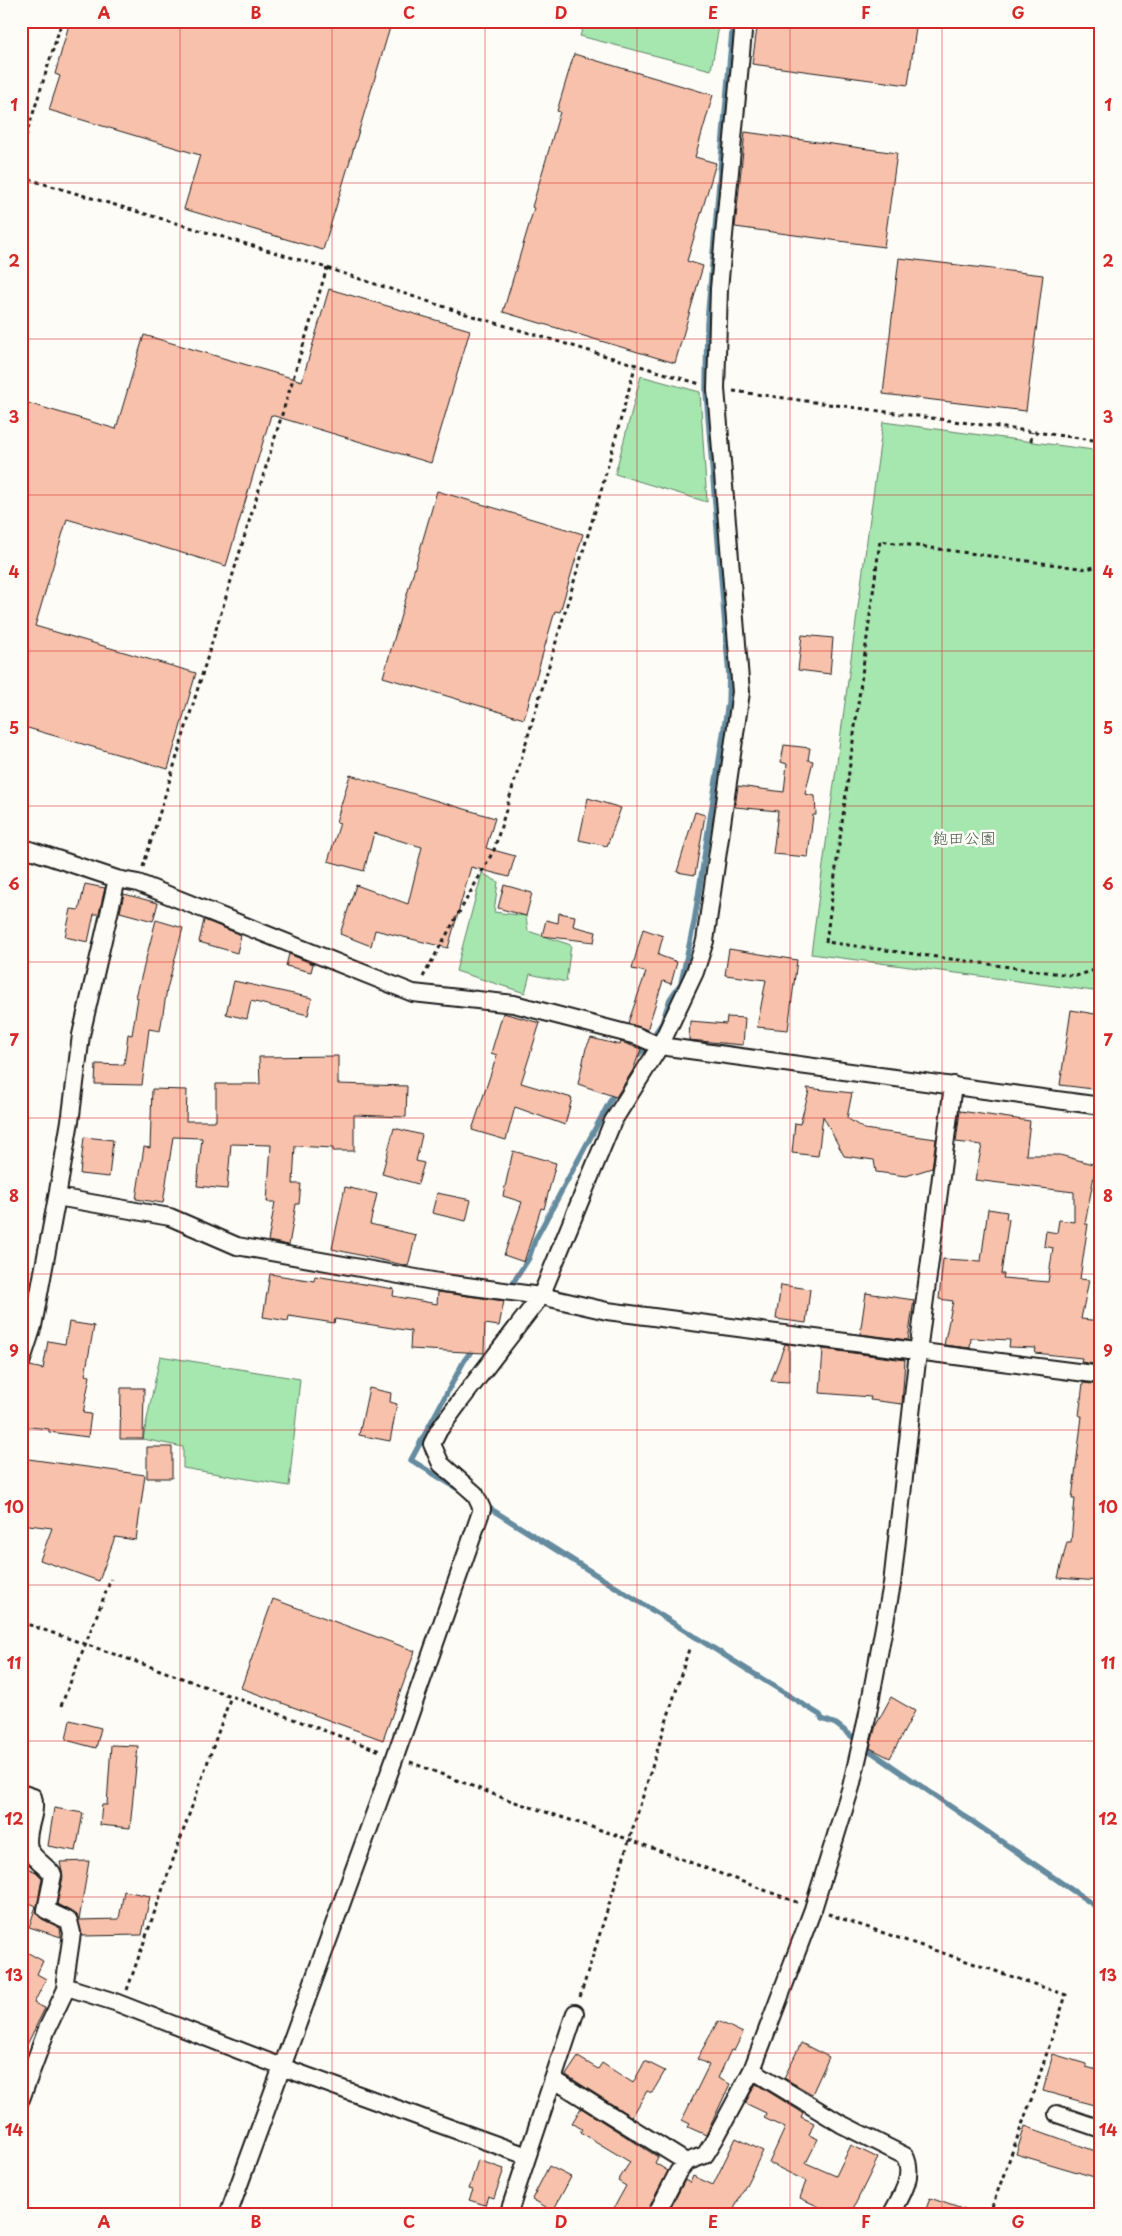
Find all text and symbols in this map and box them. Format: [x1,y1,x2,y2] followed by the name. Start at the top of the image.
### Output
[98,0,111,24] text: A
[251,0,262,24] text: B
[403,0,415,24] text: C
[555,0,567,24] text: D
[708,0,718,24] text: E
[861,0,871,24] text: F
[1011,0,1025,24] text: G
[10,92,18,116] text: 1
[1104,92,1112,116] text: 1
[8,248,20,272] text: 2
[1102,248,1114,272] text: 2
[9,404,19,428] text: 3
[1103,404,1113,428] text: 3
[9,559,20,583] text: 4
[1103,559,1114,583] text: 4
[9,715,19,739] text: 5
[1103,715,1113,739] text: 5
[932,825,996,849] park label: 飽田公園
[8,871,20,895] text: 6
[1102,871,1114,895] text: 6
[9,1027,19,1051] text: 7
[1103,1027,1113,1051] text: 7
[9,1183,19,1207] text: 8
[1103,1183,1113,1207] text: 8
[9,1338,19,1362] text: 9
[1103,1338,1113,1362] text: 9
[4,1494,24,1518] text: 10
[1098,1494,1118,1518] text: 10
[7,1650,21,1674] text: 11
[1101,1650,1115,1674] text: 11
[5,1806,23,1830] text: 12
[1099,1806,1117,1830] text: 12
[5,1962,23,1986] text: 13
[1099,1962,1117,1986] text: 13
[5,2117,23,2141] text: 14
[1099,2117,1117,2141] text: 14
[98,2209,111,2233] text: A
[251,2209,262,2233] text: B
[403,2209,415,2233] text: C
[555,2209,567,2233] text: D
[708,2209,718,2233] text: E
[861,2209,871,2233] text: F
[1011,2209,1025,2233] text: G

